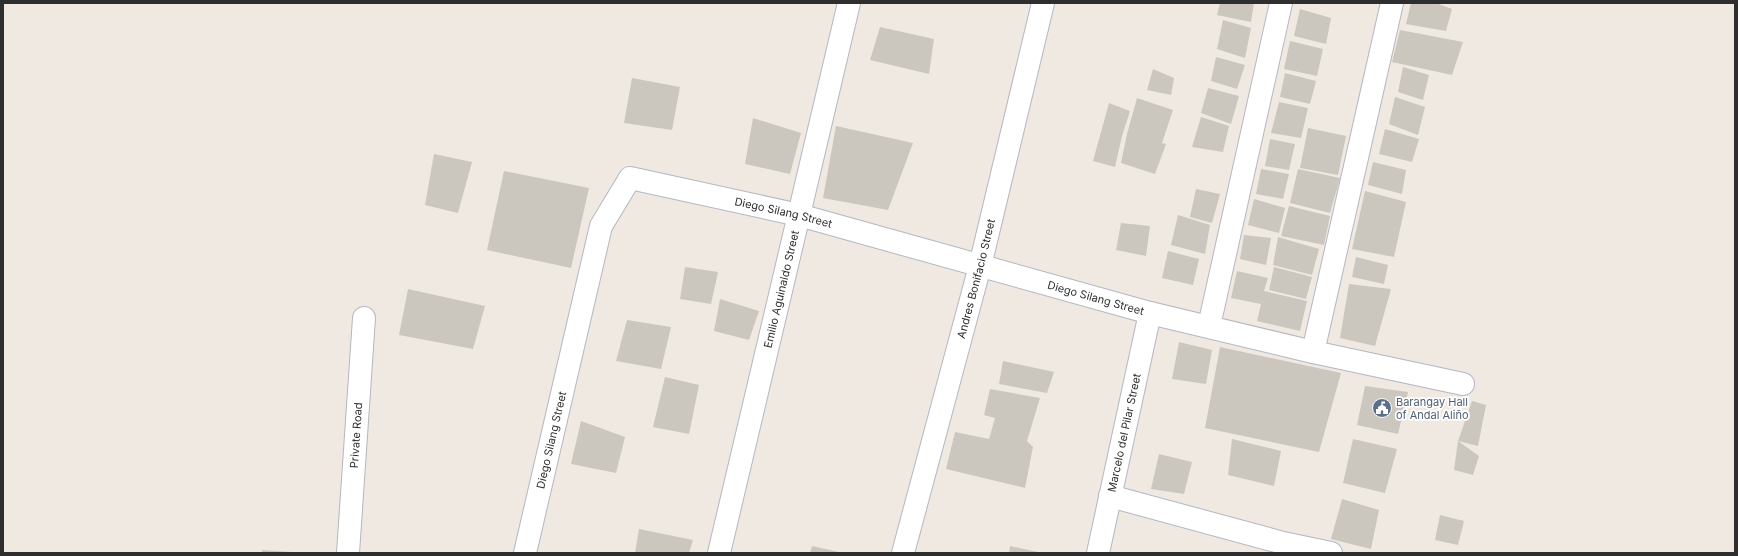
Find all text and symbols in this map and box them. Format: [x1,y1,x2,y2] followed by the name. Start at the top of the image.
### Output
[733,194,834,231] street label: Diego Silang Street
[954,217,998,340] street label: Andres Bonifacio Street
[761,229,802,349] street label: Emilio Aguinaldo Street
[1046,278,1146,318] street label: Diego Silang Street
[1104,372,1144,493] street label: Marcelo del Pilar Street
[533,390,569,490] street label: Diego Silang Street
[1396,395,1469,422] place label: Barangay Hall of Andal Aliño
[1371,397,1393,419] public building icon: Barangay Hall of Andal Aliño
[347,402,365,469] street label: Private Road

